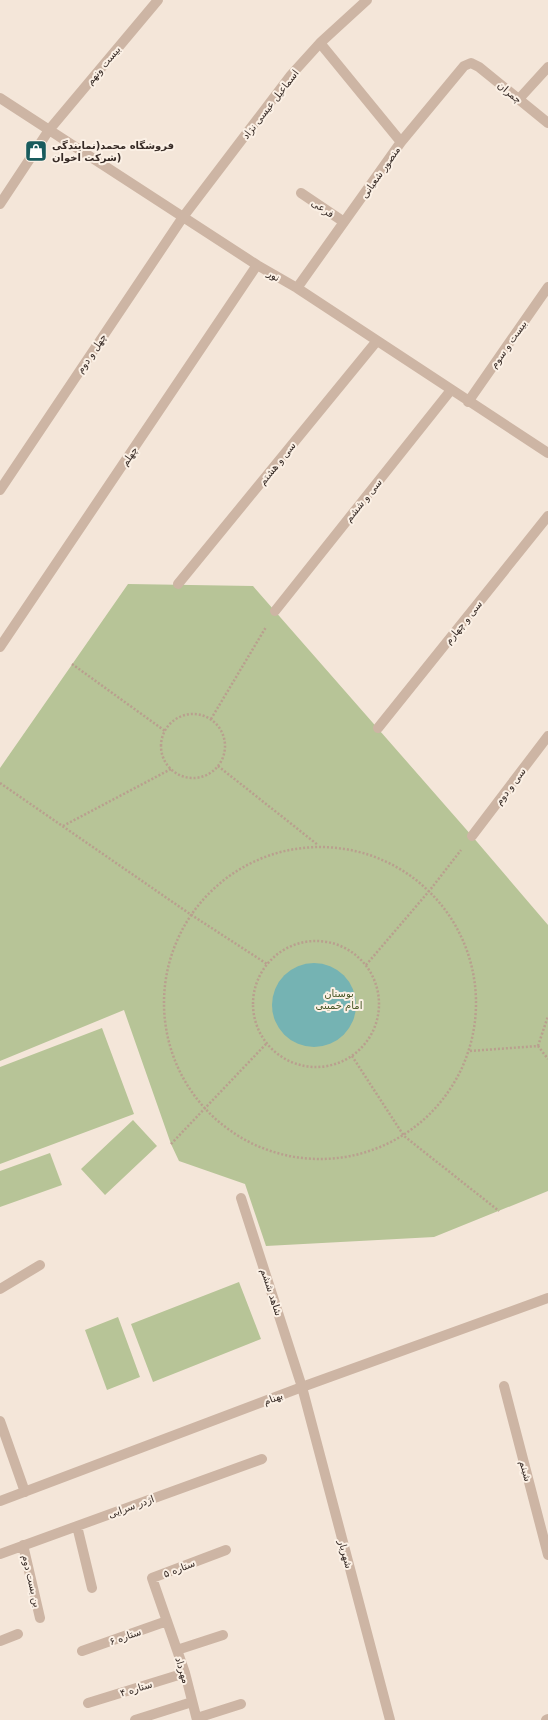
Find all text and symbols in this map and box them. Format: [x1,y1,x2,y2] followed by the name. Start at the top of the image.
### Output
[84,44,123,87] street label: بیست ونهم
[240,68,301,141] street label: اسماعیل عیسی نژاد
[496,79,524,105] street label: چمران
[23,138,49,164] shop icon: فروشگاه محمد(نمایندگی شرکت اخوان)
[52,139,174,164] place label: فروشگاه محمد(نمایندگی شرکت اخوان)
[359,144,402,200] street label: منصور شعبانی
[309,197,336,220] street label: فرعی
[265,267,282,283] street label: نور
[488,318,530,371] street label: بیست و سوم
[74,332,109,376] street label: چهل و دوم
[257,440,299,488] street label: سی و هشتم
[119,445,141,469] street label: چهلم
[343,477,385,525] street label: سی و ششم
[443,598,485,647] street label: سی و چهارم
[493,766,529,808] street label: سی و دوم
[316,988,362,1011] park label: بوستان امام خمینی
[258,1267,284,1318] street label: شاهد ششم
[262,1390,285,1408] street label: بهنام
[517,1460,534,1483] street label: شبنم
[107,1493,156,1520] street label: اژدر سرایی
[335,1538,355,1570] street label: شهریار
[19,1554,43,1609] street label: بن بست دوم
[162,1557,197,1580] street label: ستاره ۵
[108,1626,143,1647] street label: ستاره ۶
[172,1656,192,1685] street label: مهرداد
[119,1678,154,1699] street label: ستاره ۴

